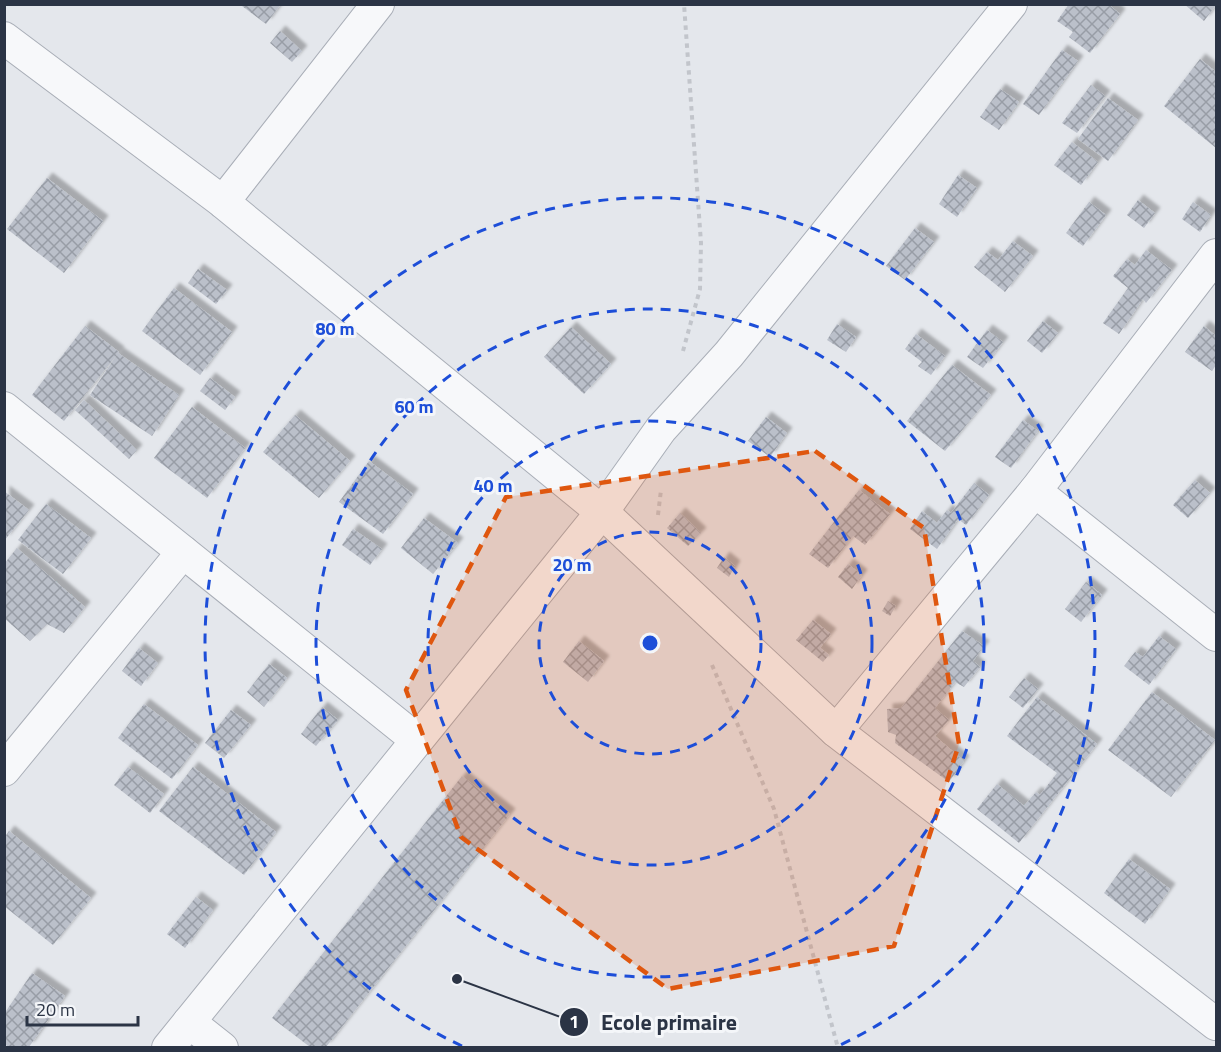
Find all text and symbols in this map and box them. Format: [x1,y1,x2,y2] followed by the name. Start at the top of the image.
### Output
[315,315,355,342] text: 80 m
[394,393,434,420] text: 60 m
[473,472,513,499] text: 40 m
[552,551,592,578] text: 20 m
[640,633,660,653] centre of rings
[27,989,138,1027] scale bar
[36,996,75,1023] text: 20 m
[559,1002,749,1042] callout: Ecole primaire
[601,1005,737,1039] text: Ecole primaire
[569,1008,579,1035] text: 1

